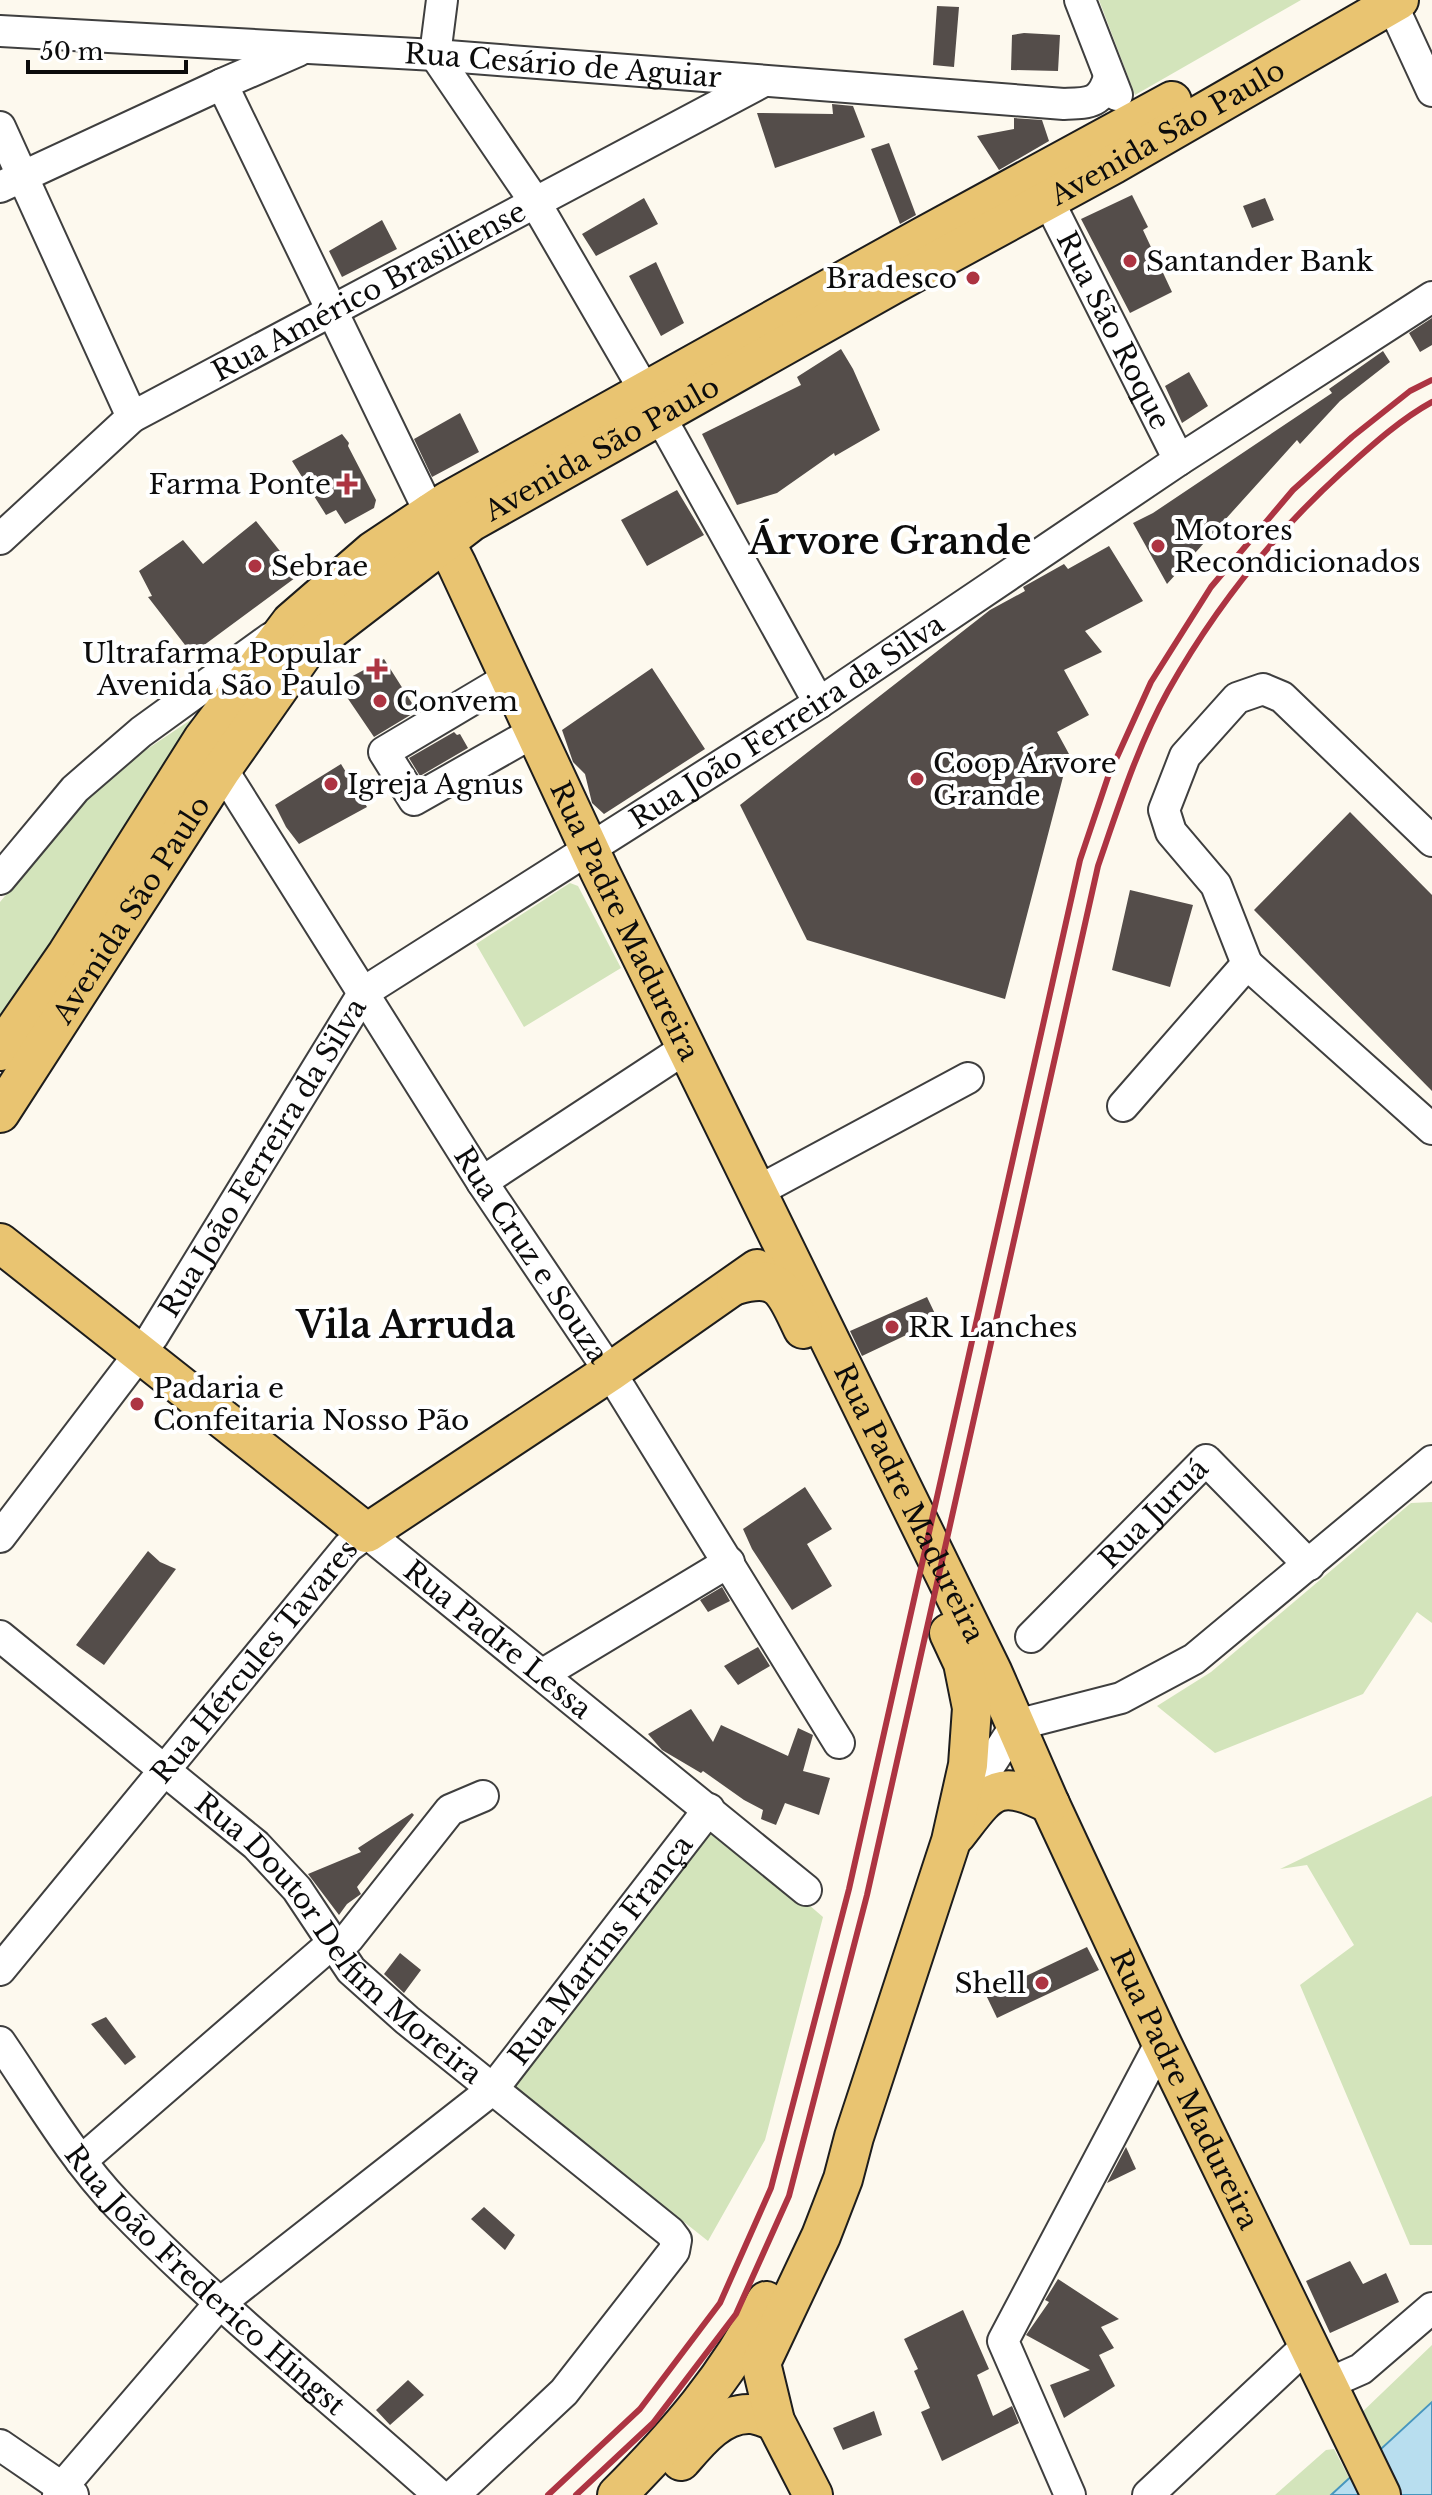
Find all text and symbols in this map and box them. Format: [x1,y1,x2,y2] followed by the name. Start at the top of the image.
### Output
[28,24,186,74] scale bar
[404,36,723,95] street label: Rua Cesário de Aguiar
[40,37,104,66] text: 50 m
[1043,52,1291,213] street label: Avenida São Paulo
[206,193,532,389] street label: Rua Américo Brasiliense
[1049,225,1178,435] street label: Rua São Roque
[1146,244,1374,279] place label: Santander Bank
[1121,252,1139,270] marker: Santander Bank
[826,261,957,296] place label: Bradesco
[964,269,982,287] marker: Bradesco
[477,368,725,529] street label: Avenida São Paulo
[148,467,331,502] place label: Farma Ponte
[338,475,356,493] marker: Farma Ponte
[1174,513,1421,580] place label: Motores Recondicionados
[747,518,1032,564] district label: Árvore Grande
[1149,537,1167,555] marker: Motores Recondicionados
[271,549,368,584] place label: Sebrae
[246,557,264,575] marker: Sebrae
[623,606,951,836] street label: Rua João Ferreira da Silva
[82,636,362,703] place label: Ultrafarma Popular Avenida São Paulo
[368,660,386,678] marker: Ultrafarma Popular Avenida São Paulo
[396,684,518,719] place label: Convem
[371,692,389,710] marker: Convem
[933,746,1117,813] place label: Coop Árvore Grande
[347,767,524,802] place label: Igreja Agnus
[908,770,926,788] marker: Coop Árvore Grande
[322,775,340,793] marker: Igreja Agnus
[543,776,707,1067] street label: Rua Padre Madureira
[44,789,218,1031] street label: Avenida São Paulo
[151,991,374,1323] street label: Rua João Ferreira da Silva
[447,1140,617,1370] street label: Rua Cruz e Souza
[294,1303,516,1348] district label: Vila Arruda
[908,1310,1077,1345] place label: RR Lanches
[883,1318,901,1336] marker: RR Lanches
[826,1358,993,1648] street label: Rua Padre Madureira
[153,1371,469,1438] place label: Padaria e Confeitaria Nosso Pão
[128,1395,146,1413] marker: Padaria e Confeitaria Nosso Pão
[1091,1450,1216,1576] street label: Rua Juruá
[143,1532,365,1790] street label: Rua Hércules Tavares
[397,1553,599,1726] street label: Rua Padre Lessa
[188,1785,490,2091] street label: Rua Doutor Delfim Moreira
[501,1828,700,2072] street label: Rua Martins França
[1103,1944,1267,2235] street label: Rua Padre Madureira
[954,1966,1026,2001] place label: Shell
[1033,1974,1051,1992] marker: Shell
[57,2138,353,2423] street label: Rua João Frederico Hingst

